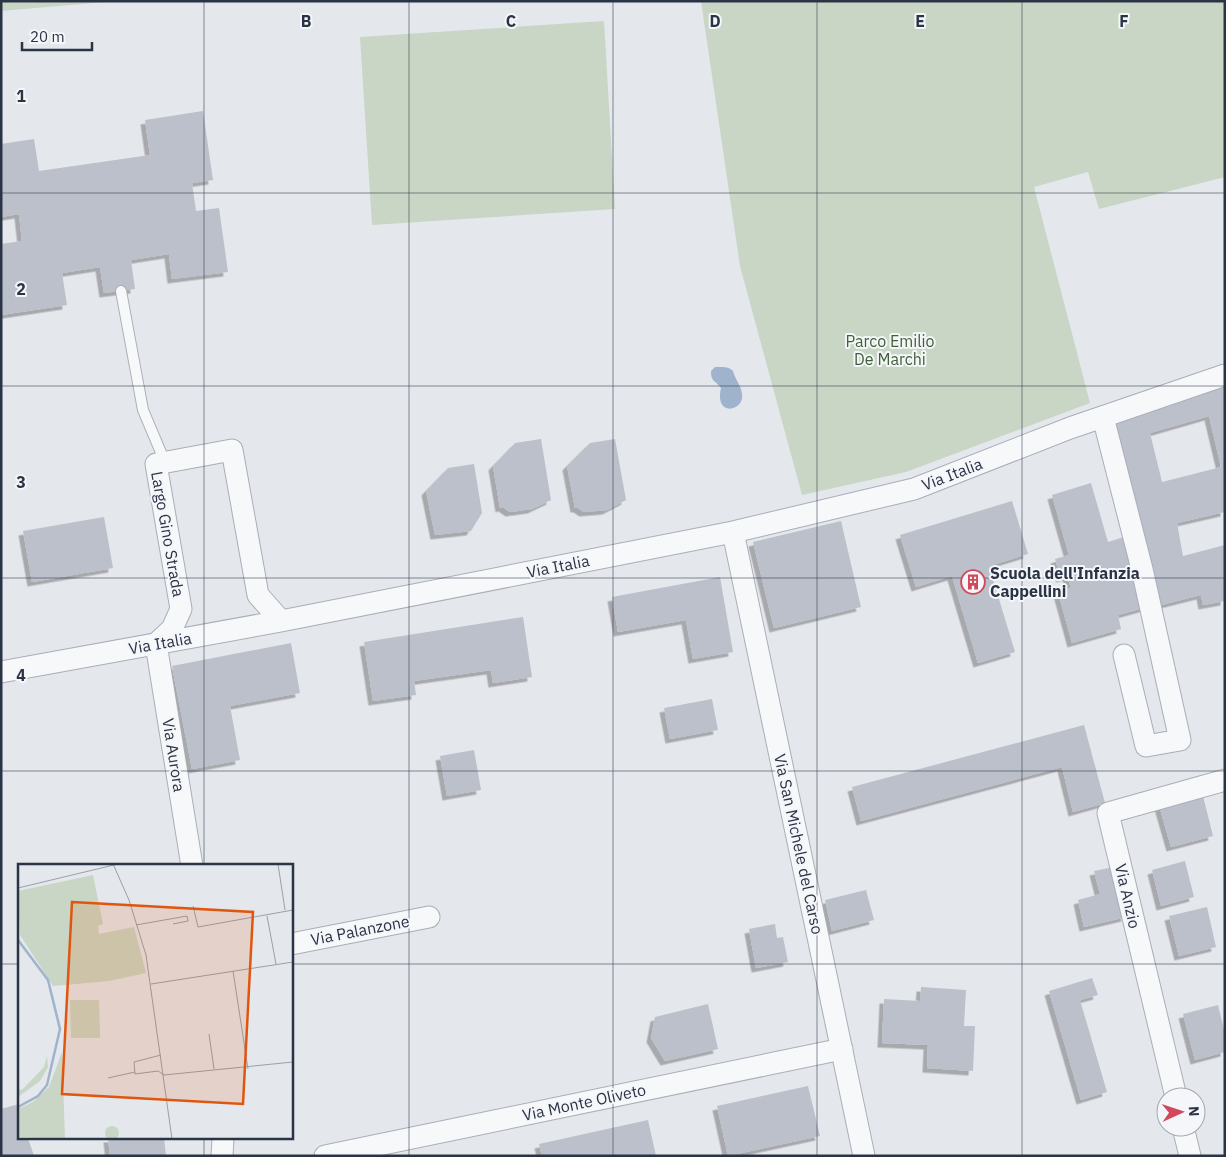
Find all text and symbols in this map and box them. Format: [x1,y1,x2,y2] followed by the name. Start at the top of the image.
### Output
[301,11,312,31] text: B
[506,11,516,31] text: C
[709,11,721,31] text: D
[915,11,925,31] text: E
[1119,11,1129,31] text: F
[22,20,92,52] scale bar
[30,27,65,46] text: 20 m
[16,86,26,106] text: 1
[16,279,26,299] text: 2
[845,331,935,369] park label: Parco Emilio De Marchi
[919,453,986,495] street label: Via Italia
[147,470,189,599] street label: Largo Gino Strada
[16,472,26,492] text: 3
[525,550,592,582] street label: Via Italia
[990,563,1140,601] place label: Scuola dell'Infanzia Cappellini
[960,569,986,595] building icon: Scuola dell'Infanzia Cappellini
[127,628,193,658] street label: Via Italia
[16,665,26,685] text: 4
[158,717,190,794] street label: Via Aurora
[770,752,828,936] street label: Via San Michele del Carso
[1111,862,1145,930] street label: Via Anzio
[18,864,292,1140] inset map
[309,911,411,949] street label: Via Palanzone
[520,1079,648,1125] street label: Via Monte Oliveto
[1156,1087,1206,1137] north arrow
[1185,1106,1203,1117] text: N

